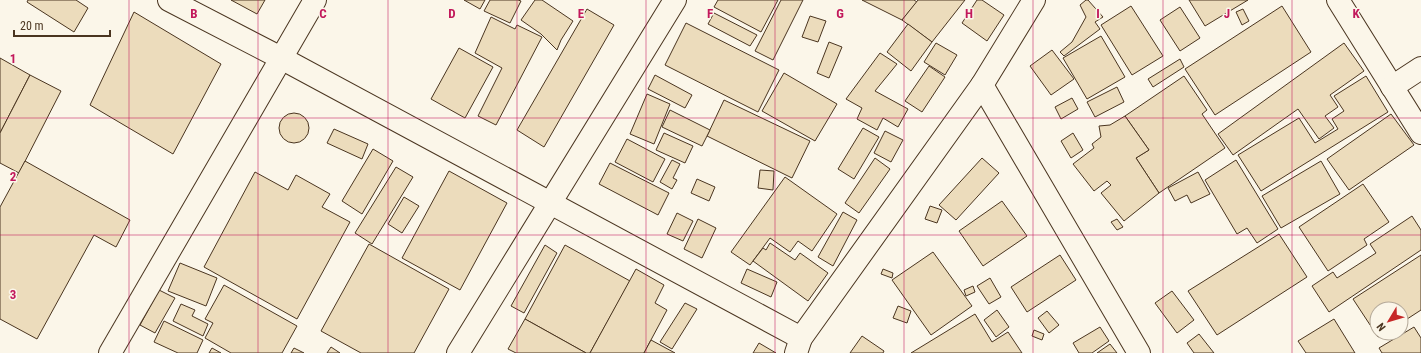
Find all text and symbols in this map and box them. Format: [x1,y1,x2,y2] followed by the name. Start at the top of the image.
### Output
[190,6,198,21] text: B
[319,6,327,21] text: C
[448,6,456,21] text: D
[578,6,585,21] text: E
[707,6,713,21] text: F
[836,6,844,21] text: G
[965,6,973,21] text: H
[1096,6,1100,21] text: I
[1224,6,1230,21] text: J
[1352,6,1360,21] text: K
[14,12,110,38] scale bar
[20,19,44,33] text: 20 m
[10,51,16,66] text: 1
[10,169,17,184] text: 2
[10,287,16,302] text: 3
[1369,301,1409,341] north arrow
[1374,320,1389,334] text: N

